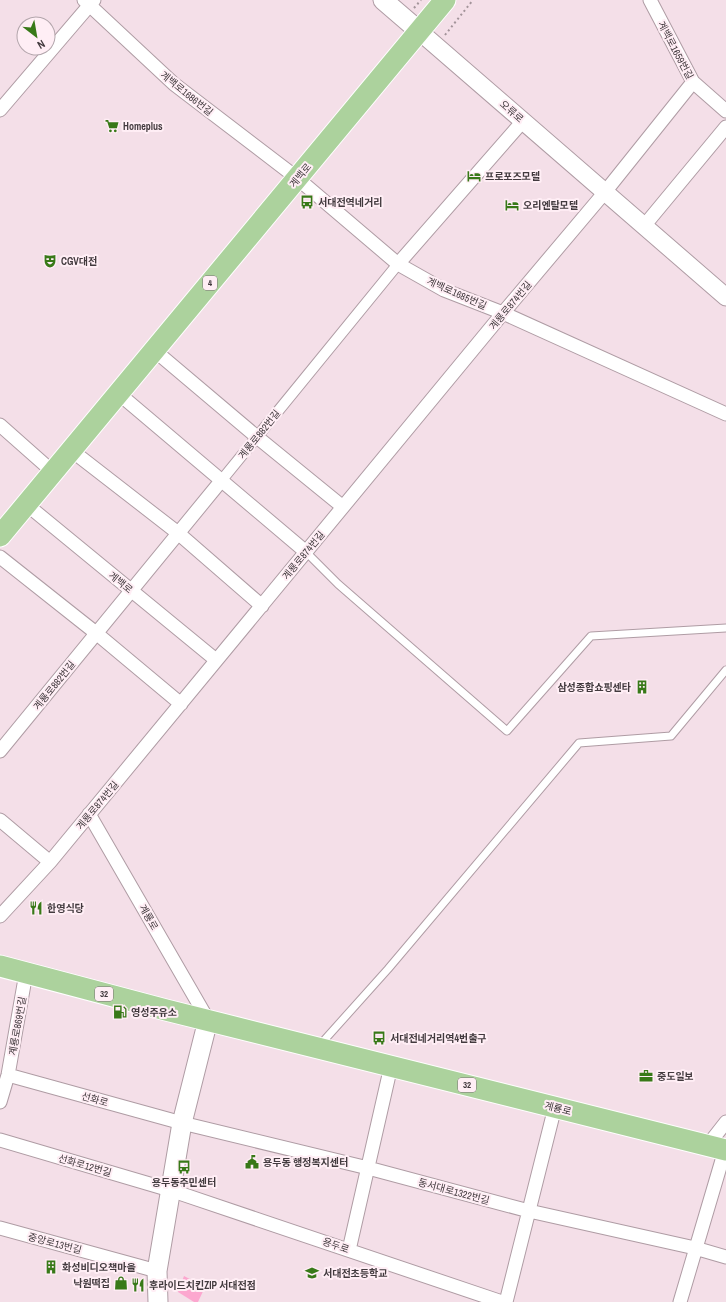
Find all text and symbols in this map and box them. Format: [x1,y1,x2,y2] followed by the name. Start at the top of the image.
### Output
[16,16,56,56] north arrow
[655,19,696,82] street label: 계백로1659번길
[35,37,48,52] text: N
[158,68,216,119] street label: 계백로1686번길
[497,97,526,125] street label: 오류로
[104,118,120,134] supermarket icon: Homeplus
[123,120,163,133] place label: Homeplus
[287,161,314,190] street label: 계백로
[466,168,482,184] hotel icon: 프로포즈모텔
[485,170,540,183] place label: 프로포즈모텔
[299,194,315,210] bus stop icon: 서대전역네거리
[318,196,382,209] place label: 서대전역네거리
[504,197,520,213] hotel icon: 오리엔탈모텔
[523,199,578,212] place label: 오리엔탈모텔
[42,253,58,269] theatre icon: CGV대전
[61,255,97,268] place label: CGV대전
[425,274,489,312] street label: 계백로1685번길
[203,276,217,290] road number: 4
[486,278,535,332] street label: 계룡로874번길
[236,407,283,462] street label: 계룡로882번길
[279,528,328,582] street label: 계룡로874번길
[106,569,136,596] street label: 계백로
[31,658,78,713] street label: 계룡로882번길
[634,679,650,695] building icon: 삼성종합쇼핑센타
[557,681,631,694] place label: 삼성종합쇼핑센타
[73,778,122,832] street label: 계룡로874번길
[28,900,44,916] restaurant icon: 한영식당
[47,902,84,915] place label: 한영식당
[136,902,161,932] street label: 계룡로
[95,987,113,1001] road number: 32
[6,996,29,1057] street label: 계룡로869번길
[112,1004,128,1020] fuel station icon: 영성주유소
[131,1006,177,1019] place label: 영성주유소
[371,1030,387,1046] bus stop icon: 서대전네거리역4번출구
[390,1032,487,1045] place label: 서대전네거리역4번출구
[638,1068,654,1084] office icon: 중도일보
[657,1070,694,1083] place label: 중도일보
[458,1078,476,1092] road number: 32
[80,1089,110,1110] street label: 선화로
[543,1099,573,1118] street label: 계룡로
[57,1152,113,1179] street label: 선화로12번길
[244,1154,260,1170] public building icon: 용두동 행정복지센터
[263,1156,348,1169] place label: 용두동 행정복지센터
[176,1159,192,1175] bus stop icon: 용두동주민센터
[152,1176,216,1189] place label: 용두동주민센터
[417,1176,491,1207] street label: 동서대로1322번길
[27,1230,83,1257] street label: 중앙로13번길
[321,1235,351,1256] street label: 용두로
[43,1259,59,1275] building icon: 화성비디오책마을
[62,1261,136,1274] place label: 화성비디오책마을
[304,1265,320,1281] school or university icon: 서대전초등학교
[323,1267,387,1280] place label: 서대전초등학교
[113,1275,129,1291] shop icon: 낙원떡집
[73,1277,110,1290] place label: 낙원떡집
[130,1277,146,1293] restaurant icon: 후라이드치킨ZIP 서대전점
[149,1279,256,1292] place label: 후라이드치킨ZIP 서대전점

